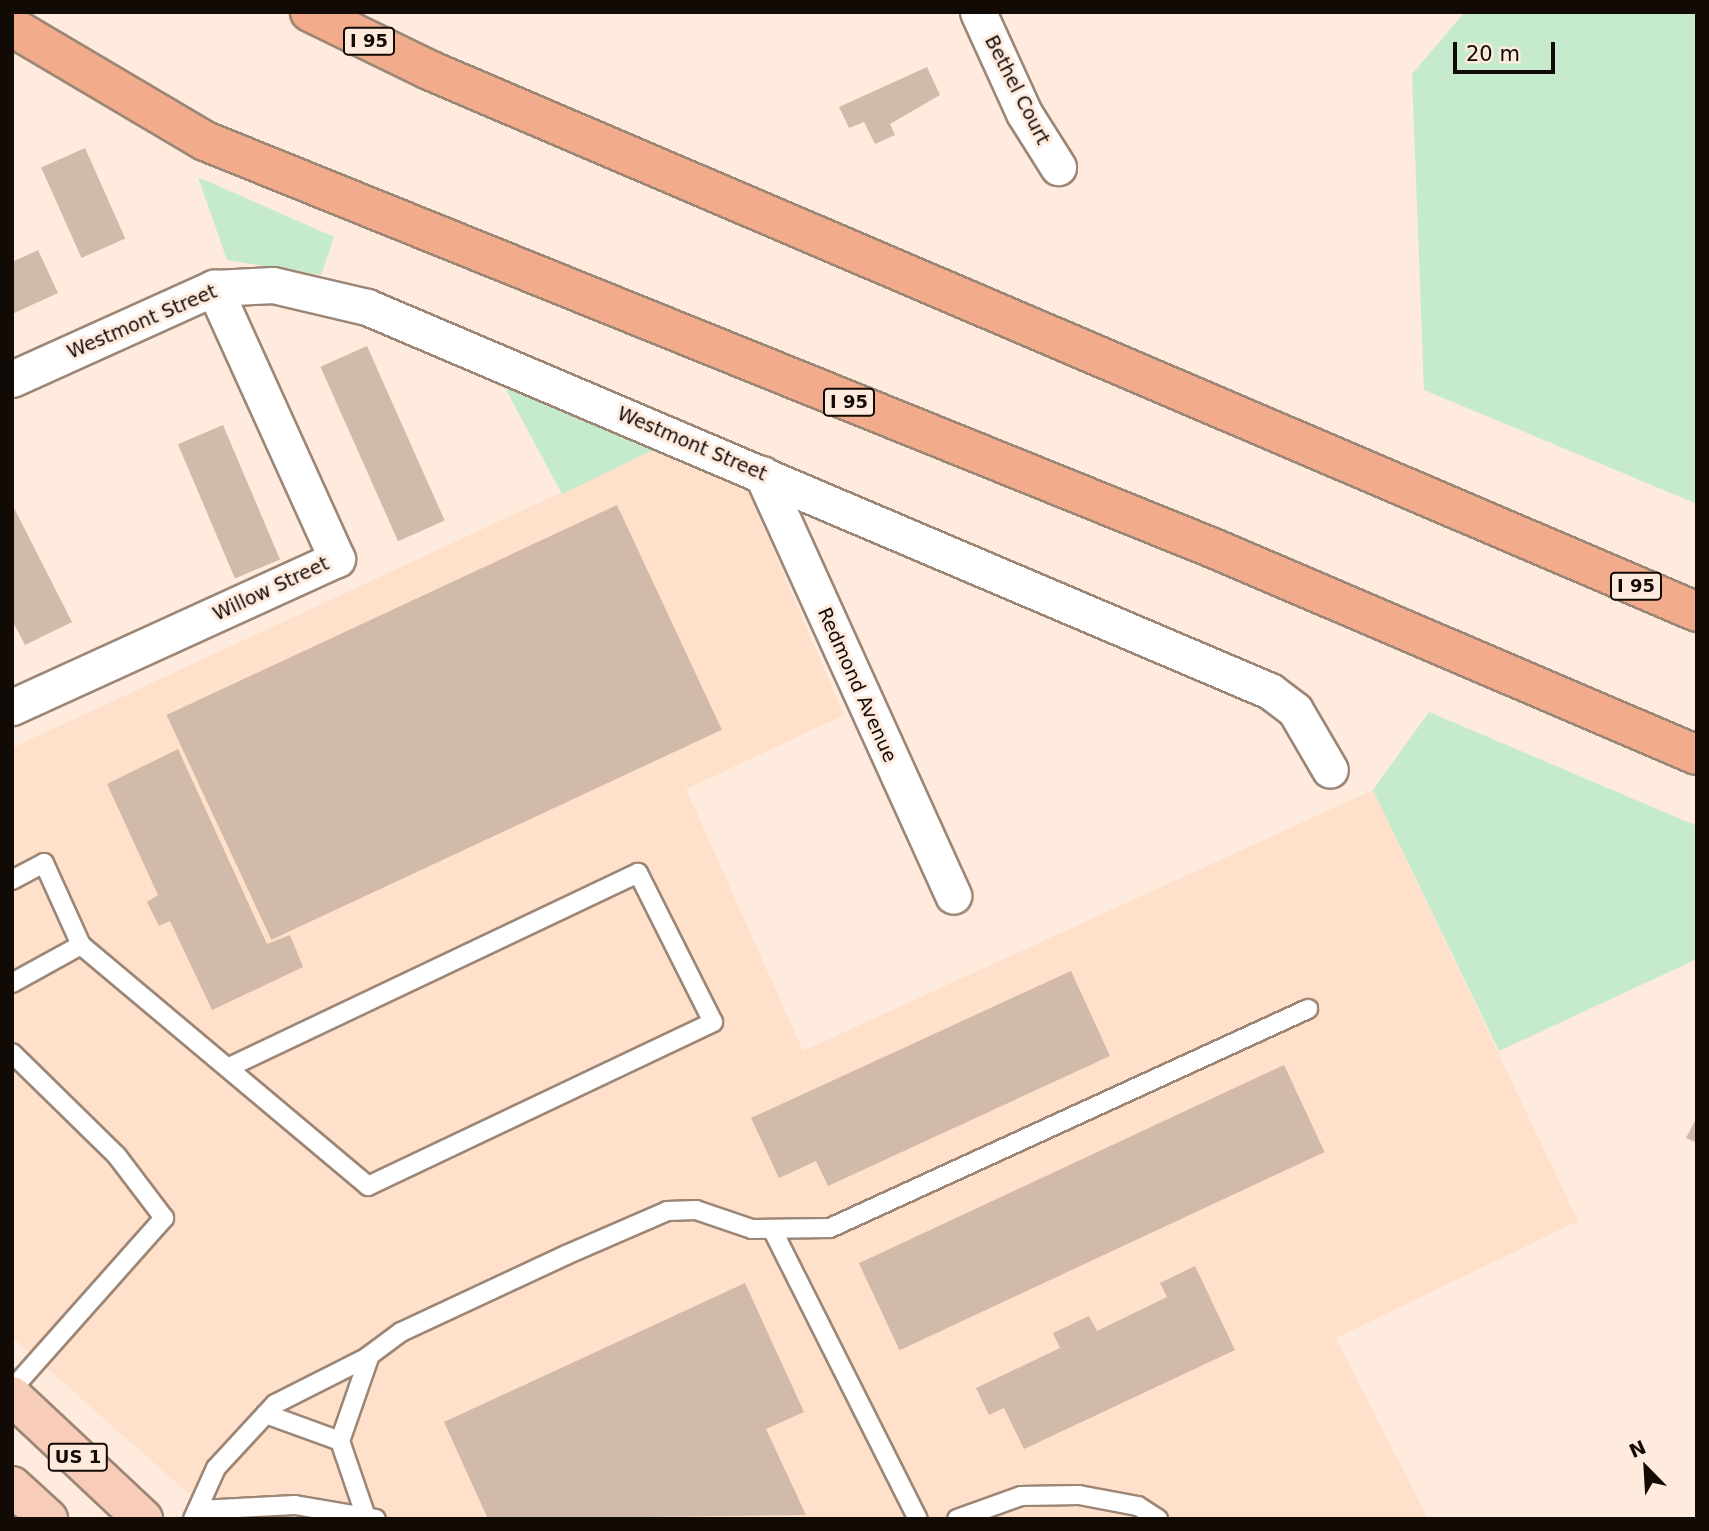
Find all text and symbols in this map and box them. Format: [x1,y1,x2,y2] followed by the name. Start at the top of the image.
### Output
[343,26,395,56] road number: I 95
[1457,28,1558,72] scale bar
[980,32,1054,148] street label: Bethel Court
[1466,42,1520,66] text: 20 m
[64,280,220,364] street label: Westmont Street
[823,388,875,416] road number: I 95
[614,402,770,486] street label: Westmont Street
[209,552,333,626] street label: Willow Street
[1610,572,1662,600] road number: I 95
[813,604,901,766] street label: Redmond Avenue
[1611,1433,1681,1503] north arrow
[1626,1436,1649,1462] text: N
[46,1442,110,1472] road number: US 1

